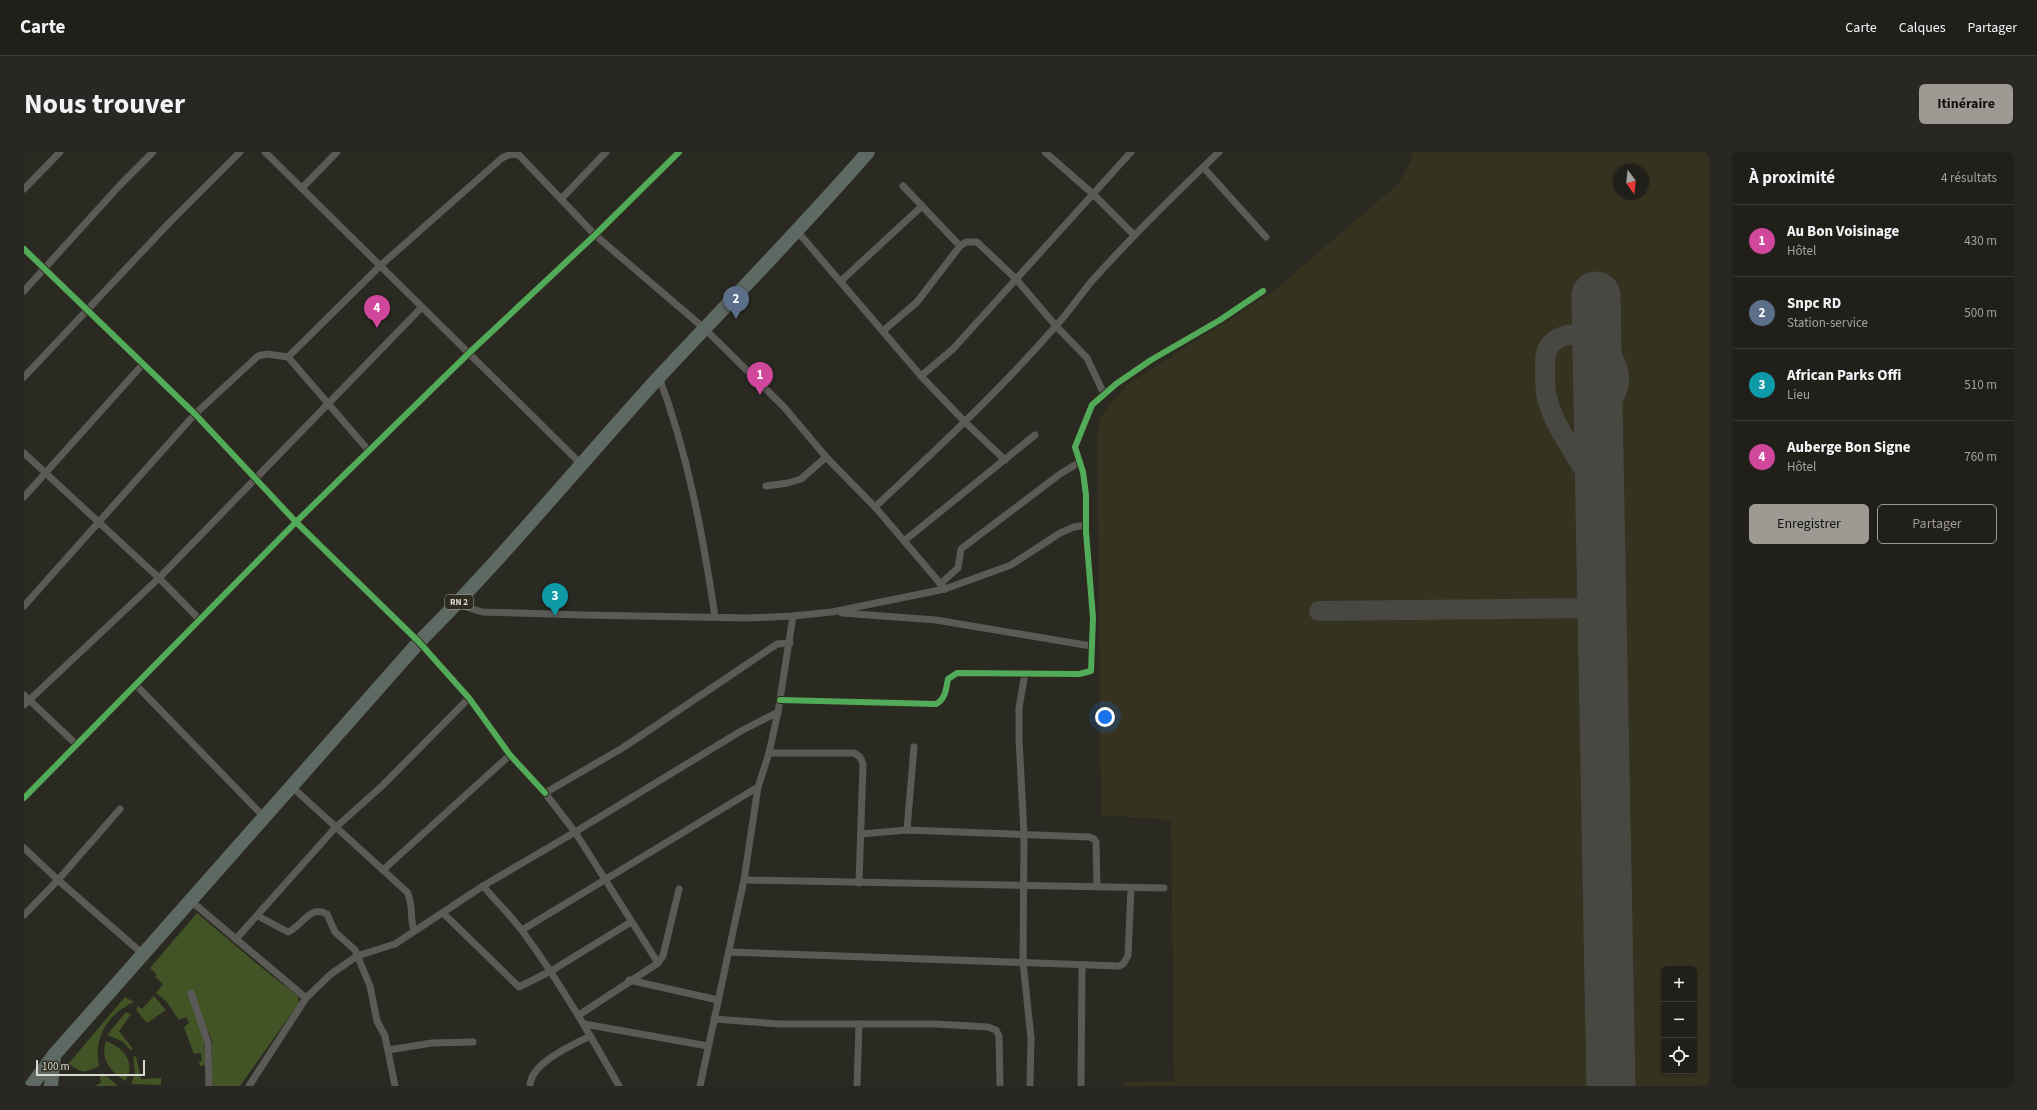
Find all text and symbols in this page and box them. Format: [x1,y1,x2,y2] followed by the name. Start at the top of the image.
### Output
[20,14,65,41] text: Carte
[1845,18,1877,38] text: Carte
[1899,18,1946,38] text: Calques
[1968,18,2017,38] text: Partager
[24,84,185,124] text: Nous trouver
[1919,84,2013,124] button: Itinéraire
[1613,164,1649,200] north arrow
[1749,166,1835,190] text: À proximité
[1941,169,1997,187] text: 4 résultats
[1787,221,1899,242] text: Au Bon Voisinage
[1759,232,1765,250] text: 1
[1964,232,1997,250] text: 430 m
[1787,242,1816,260] text: Hôtel
[723,286,749,319] pin: 2
[1787,293,1841,314] text: Snpc RD
[364,295,390,328] pin: 4
[1759,304,1765,322] text: 2
[1964,304,1997,322] text: 500 m
[1787,314,1868,332] text: Station-service
[747,362,773,395] pin: 1
[1787,365,1901,386] text: African Parks Offi
[1759,376,1765,394] text: 3
[1964,376,1997,394] text: 510 m
[1787,386,1810,404] text: Lieu
[1787,437,1911,458] text: Auberge Bon Signe
[1759,448,1765,466] text: 4
[1964,448,1997,466] text: 760 m
[1787,458,1816,476] text: Hôtel
[1749,504,1869,544] button: Enregistrer
[1877,504,1997,544] button: Partager
[542,583,568,616] pin: 3
[445,595,473,609] road number: RN 2
[1095,707,1115,727] your location
[1661,966,1697,1074] map controls
[1661,966,1697,1002] button: +
[1661,1002,1697,1038] button: −
[1661,1038,1697,1074] button: locate
[36,1058,145,1077] scale bar
[42,1059,70,1074] text: 100 m

